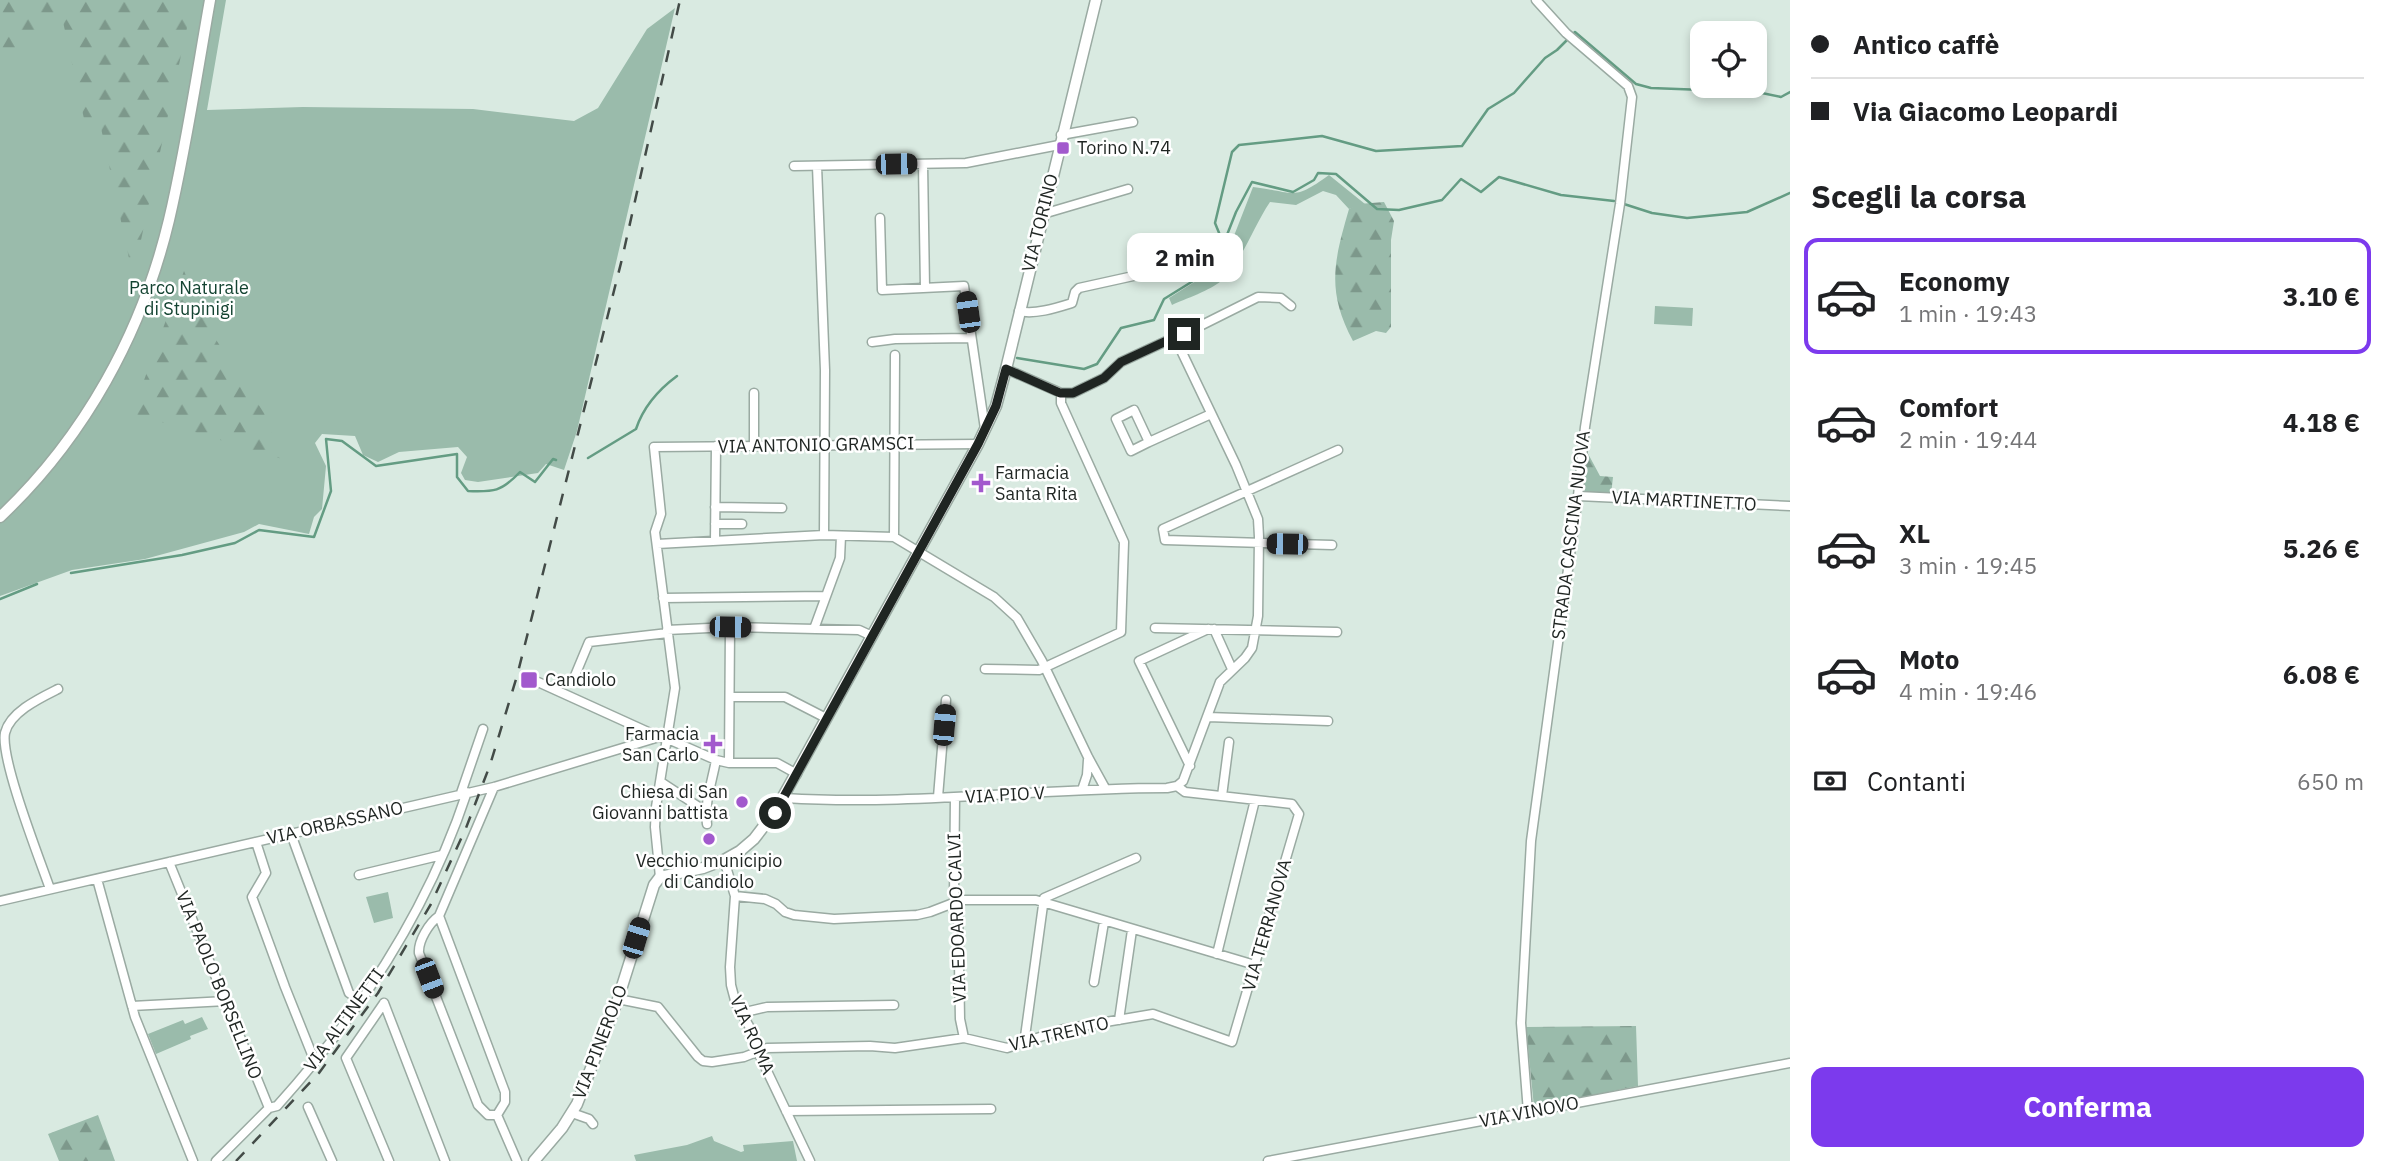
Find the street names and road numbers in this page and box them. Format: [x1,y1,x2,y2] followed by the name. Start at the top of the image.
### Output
[1016,171,1063,275] street label: VIA TORINO
[1546,429,1595,641] street label: STRADA CASCINA NUOVA
[717,431,915,458] street label: VIA ANTONIO GRAMSCI
[1611,485,1757,516] street label: VIA MARTINETTO
[964,781,1046,808] street label: VIA PIO V
[265,796,405,849] street label: VIA ORBASSANO
[942,833,971,1003] street label: VIA EDOARDO CALVI
[1237,856,1296,994] street label: VIA TERRANOVA
[171,887,268,1082] street label: VIA PAOLO BORSELLINO
[298,964,389,1076] street label: VIA ALTINETTI
[567,981,632,1102] street label: VIA PINEROLO
[725,992,780,1078] street label: VIA ROMA
[1007,1011,1111,1056] street label: VIA TRENTO
[1477,1091,1581,1132] street label: VIA VINOVO

